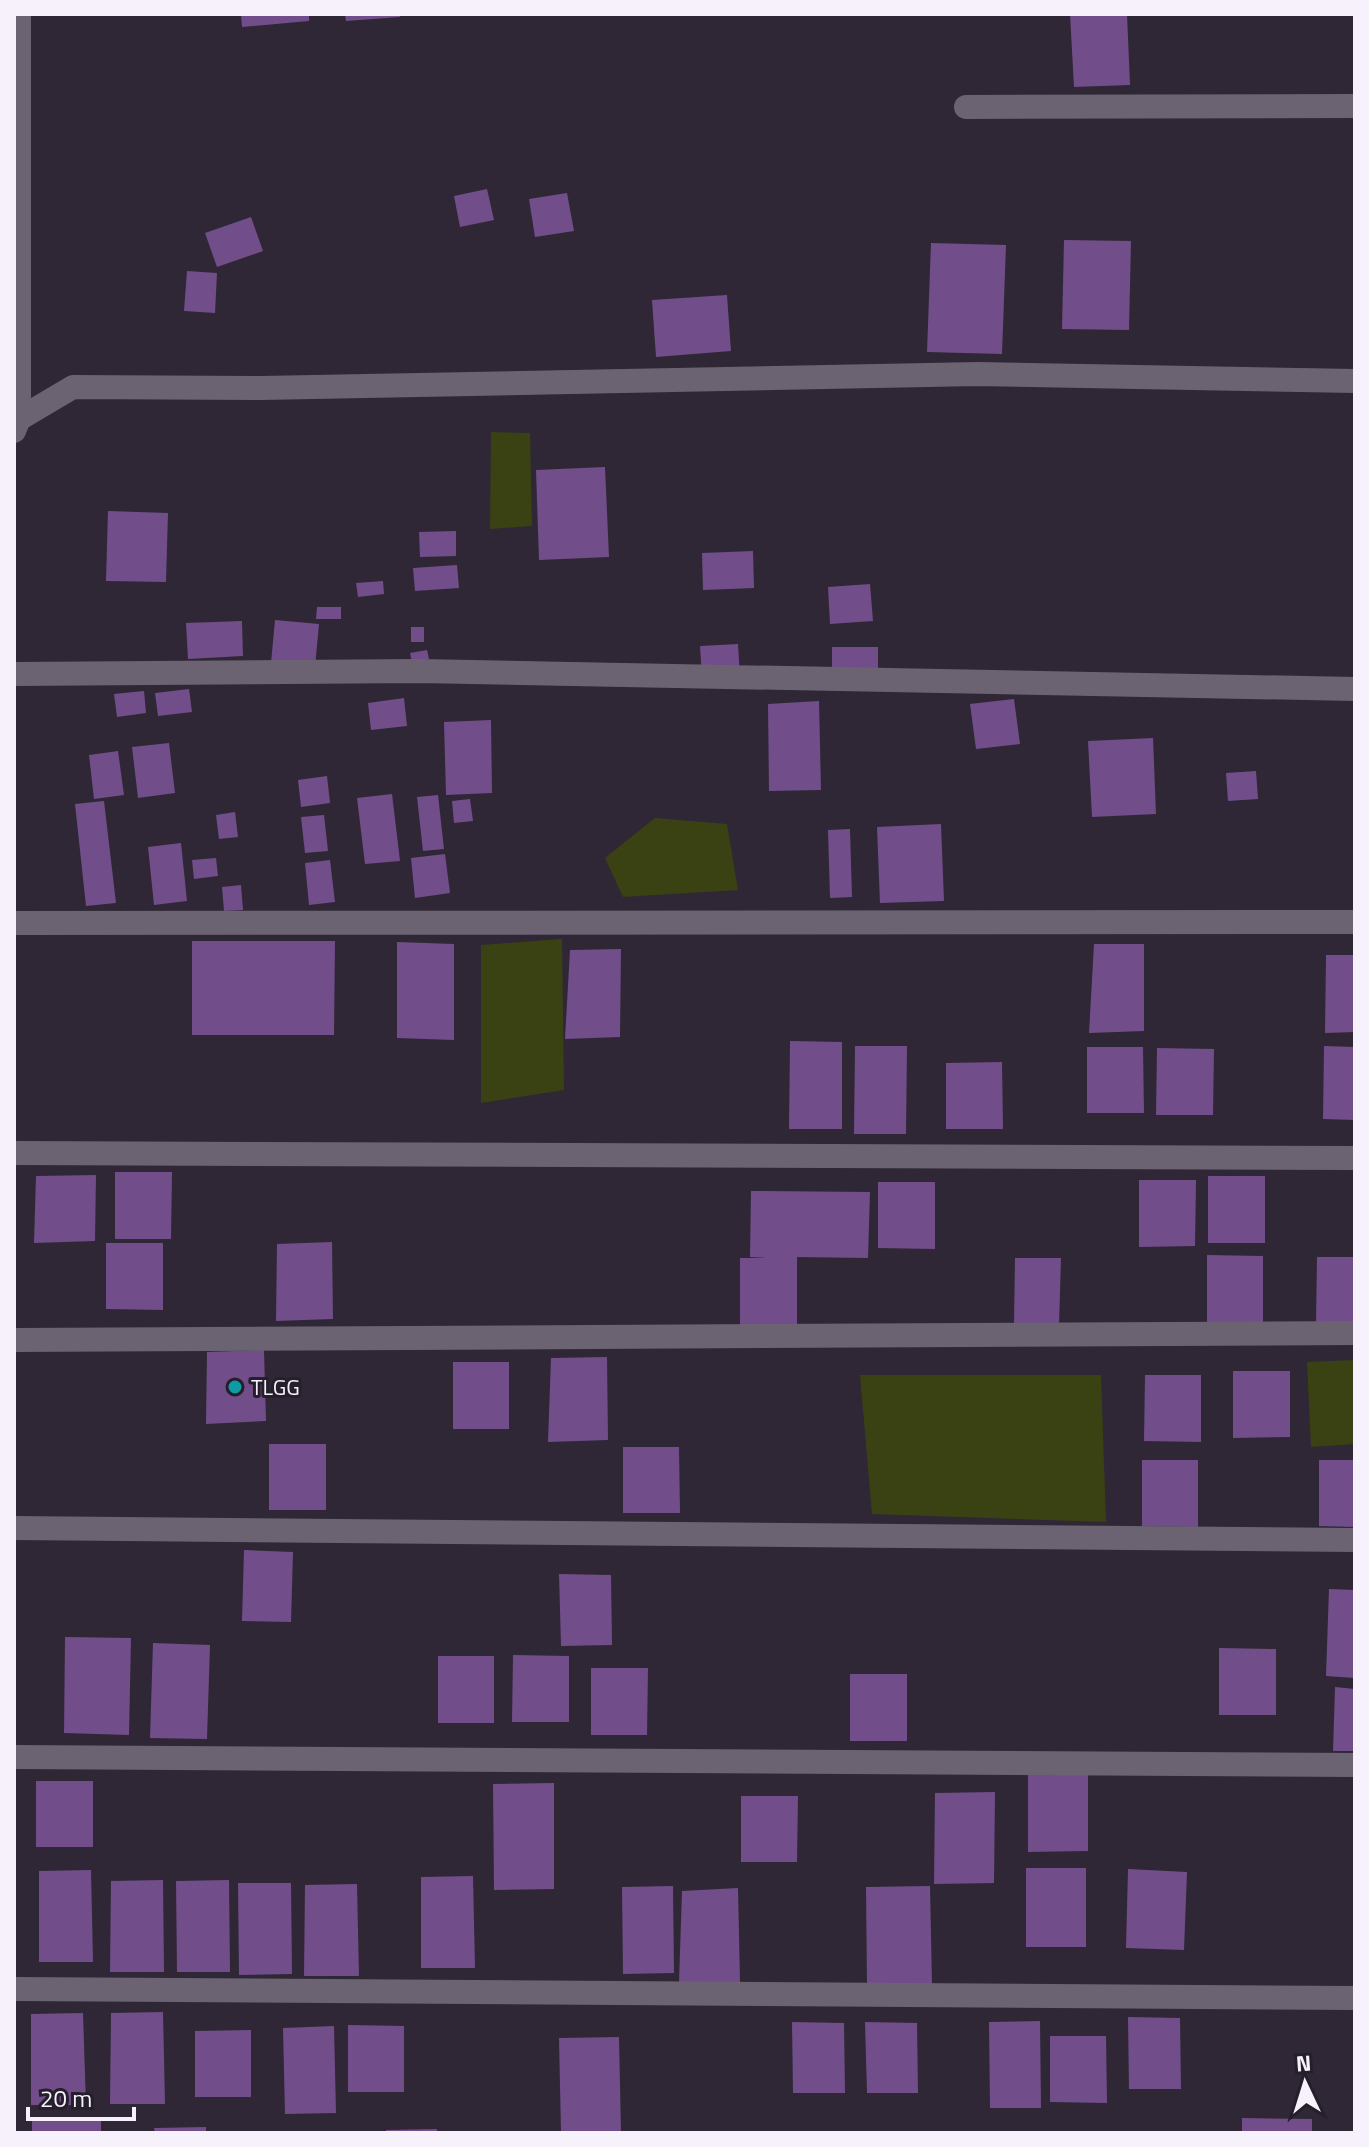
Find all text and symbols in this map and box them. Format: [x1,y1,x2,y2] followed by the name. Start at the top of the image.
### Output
[251,1370,300,1404] place label: TLGG
[226,1378,244,1396] marker: TLGG
[1265,2043,1345,2123] north arrow
[1295,2046,1312,2081] text: N
[28,2071,134,2121] scale bar
[40,2080,92,2116] text: 20 m

